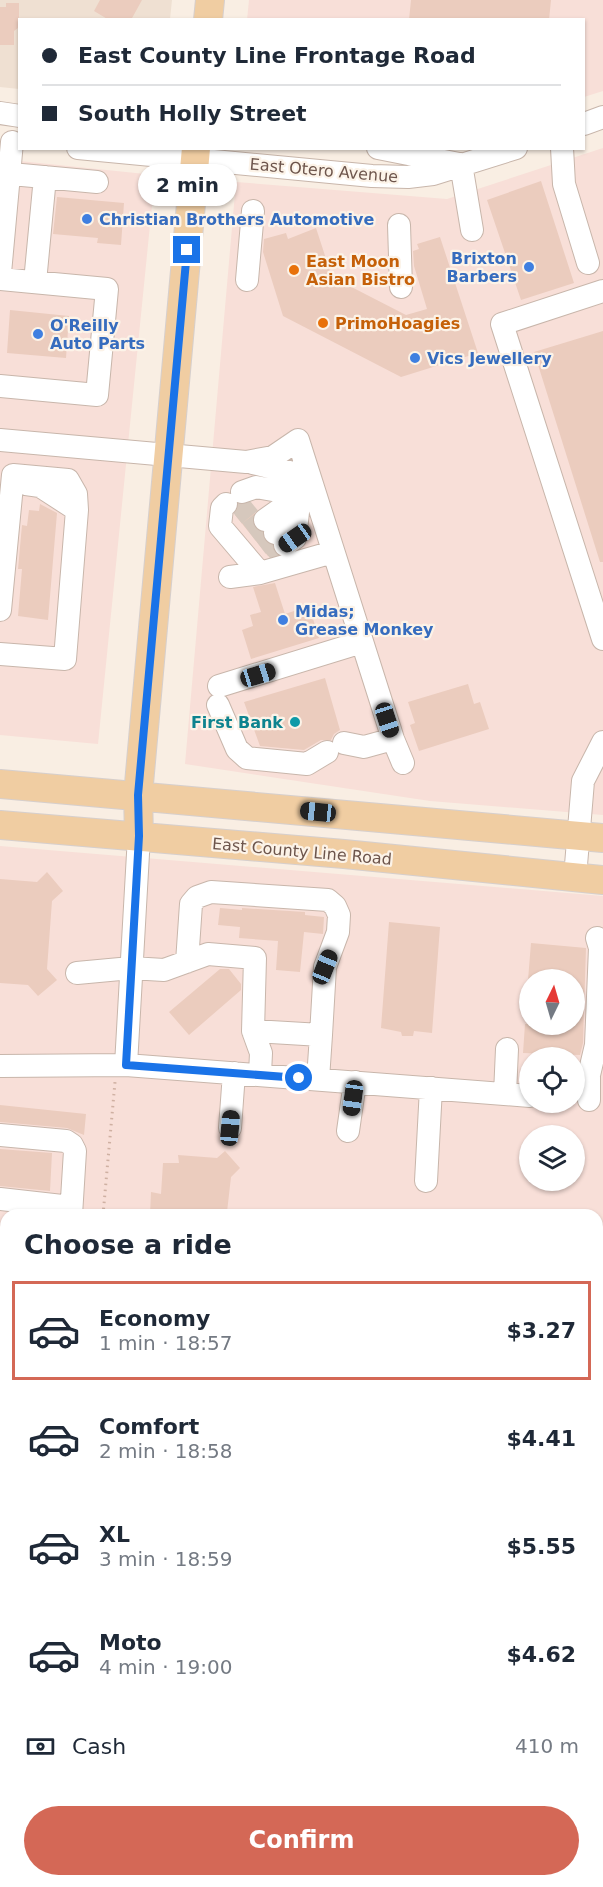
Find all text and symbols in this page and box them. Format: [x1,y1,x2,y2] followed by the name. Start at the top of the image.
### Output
[78,43,476,68] text: East County Line Frontage Road
[78,101,307,126] text: South Holly Street
[249,155,399,186] street label: East Otero Avenue
[138,163,237,205] callout: 2 min
[156,173,219,197] text: 2 min
[99,210,375,229] place label: Christian Brothers Automotive
[80,212,94,226] marker: Christian Brothers Automotive
[173,236,200,263] route end
[446,249,517,286] place label: Brixton Barbers
[306,252,415,289] place label: East Moon Asian Bistro
[522,260,536,274] marker: Brixton Barbers
[287,263,301,277] marker: East Moon Asian Bistro
[335,314,460,333] place label: PrimoHoagies
[50,316,145,353] place label: O'Reilly Auto Parts
[316,316,330,330] marker: PrimoHoagies
[31,327,45,341] marker: O'Reilly Auto Parts
[427,349,552,368] place label: Vics Jewellery
[408,351,422,365] marker: Vics Jewellery
[275,520,315,556] car
[295,602,434,639] place label: Midas; Grease Monkey
[276,613,290,627] marker: Midas; Grease Monkey
[238,661,278,689] car
[373,700,401,740] car
[191,713,283,732] place label: First Bank
[288,715,302,729] marker: First Bank
[299,801,337,823] car
[211,834,393,869] street label: East County Line Road
[310,947,340,987] car
[519,969,585,1035] north arrow
[519,969,585,1191] map controls
[519,1047,585,1113] button: locate
[285,1064,312,1091] route start
[342,1079,364,1117] car
[219,1109,241,1147] car
[519,1125,585,1191] button: layers
[24,1229,232,1260] text: Choose a ride
[27,1304,81,1358] icon: car
[99,1306,210,1331] text: Economy
[506,1318,576,1343] text: $3.27
[99,1331,233,1355] text: 1 min · 18:57
[27,1412,81,1466] icon: car
[99,1414,199,1439] text: Comfort
[506,1426,576,1451] text: $4.41
[99,1439,233,1463] text: 2 min · 18:58
[27,1520,81,1574] icon: car
[99,1522,130,1547] text: XL
[506,1534,576,1559] text: $5.55
[99,1547,233,1571] text: 3 min · 18:59
[27,1628,81,1682] icon: car
[99,1630,162,1655] text: Moto
[506,1642,576,1667] text: $4.62
[99,1655,233,1679] text: 4 min · 19:00
[24,1730,57,1763] icon: cash
[72,1734,126,1759] text: Cash
[515,1734,579,1758] text: 410 m
[24,1806,579,1875] button: Confirm

